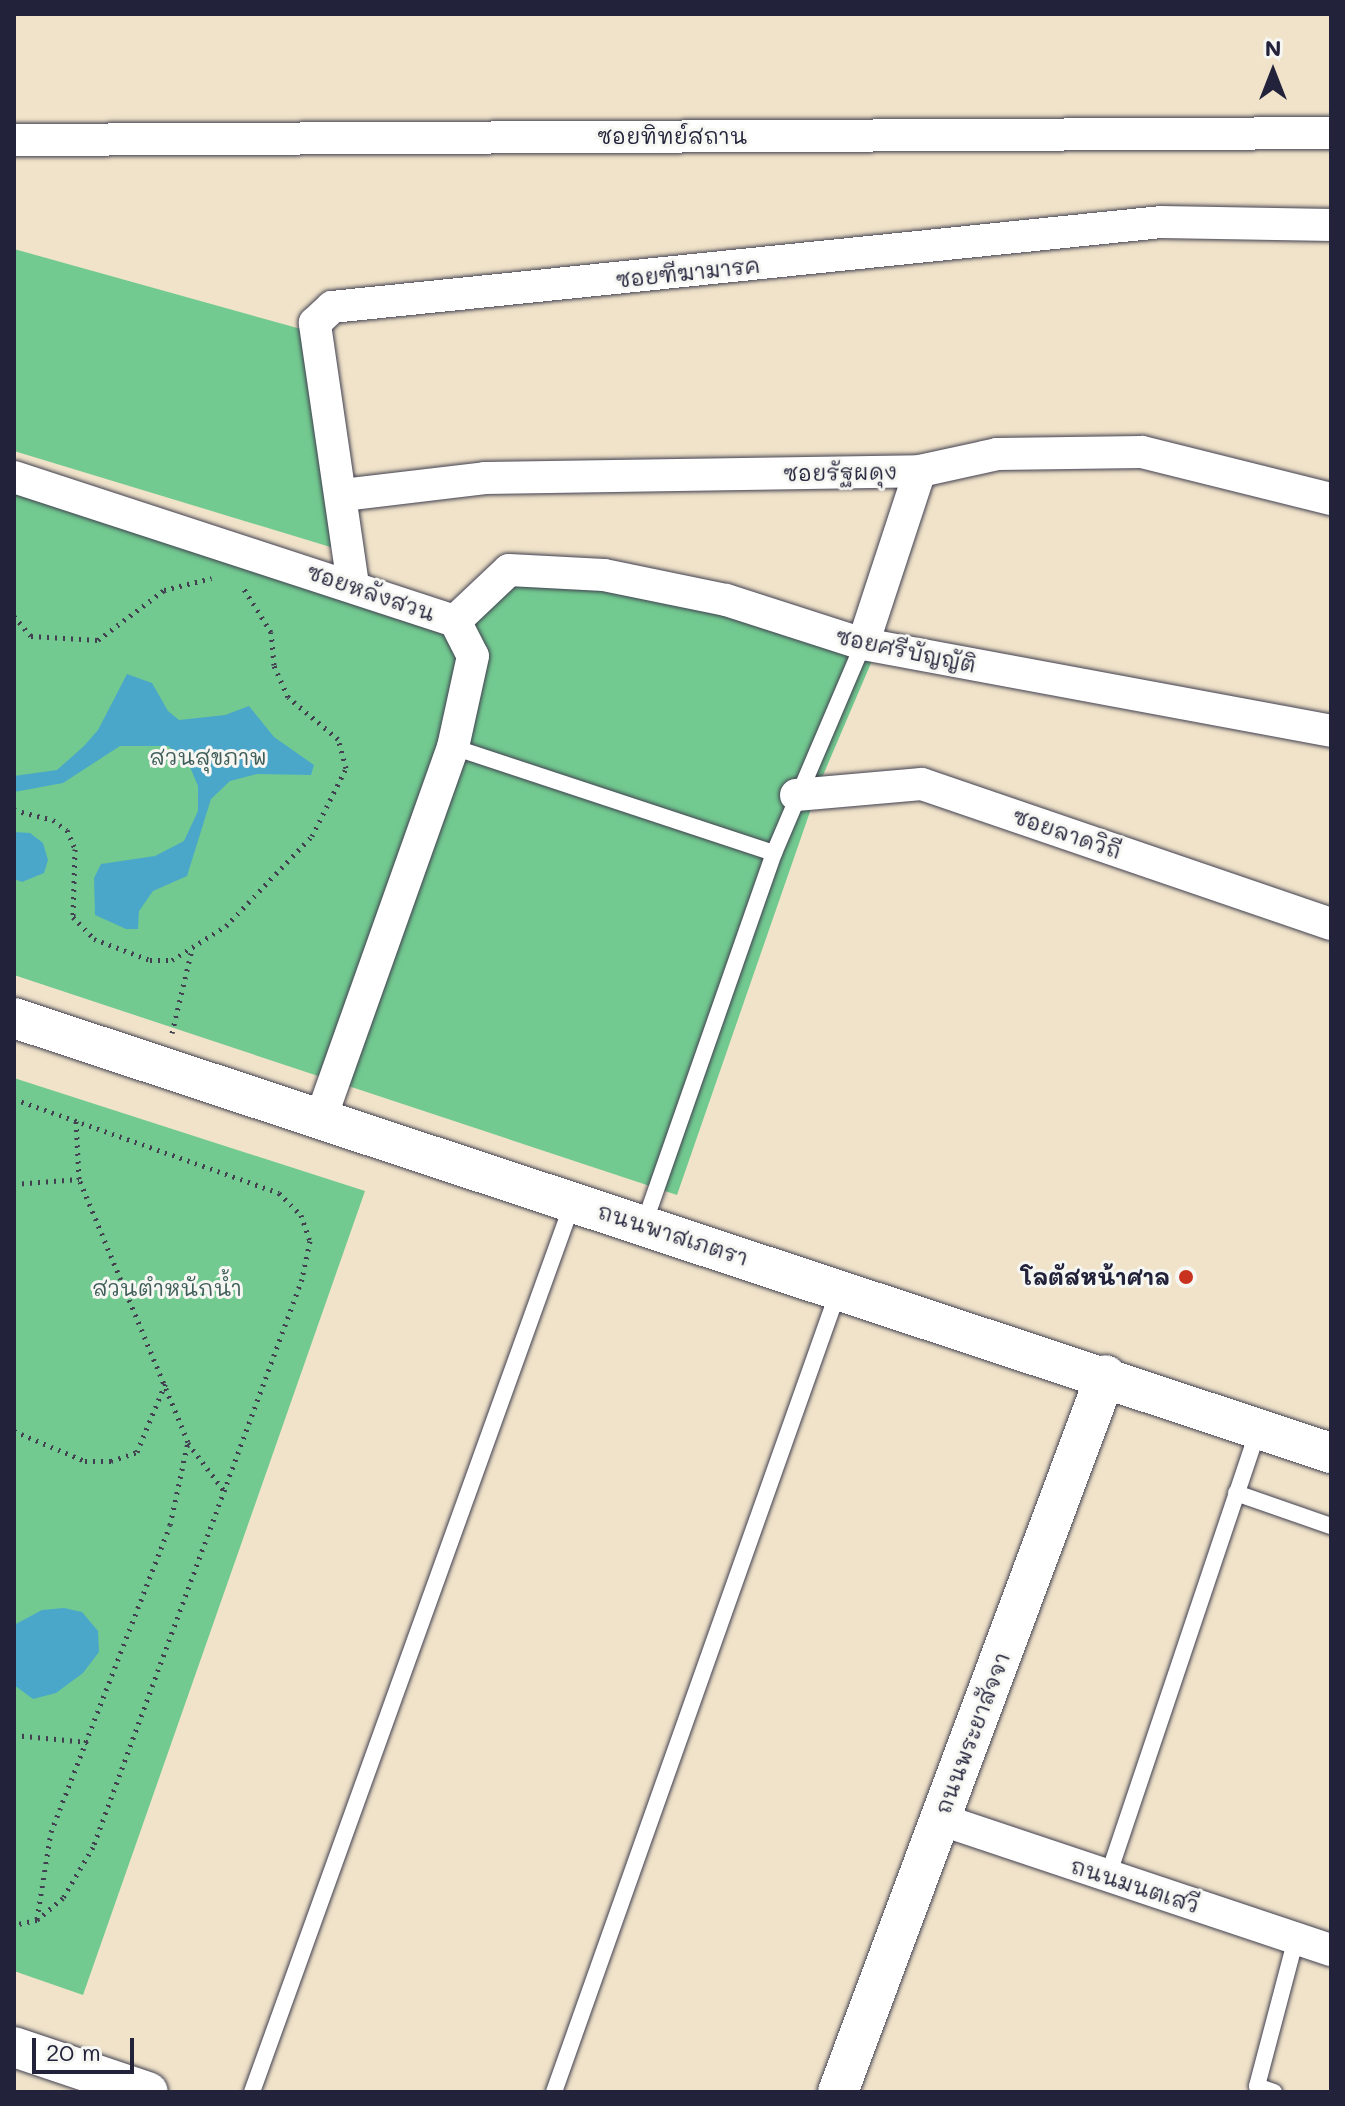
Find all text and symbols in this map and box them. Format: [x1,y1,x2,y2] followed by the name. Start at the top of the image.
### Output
[1233,32,1313,112] north arrow
[1265,33,1281,62] text: N
[597,123,747,149] street label: ซอยทิทย์สถาน
[614,251,762,293] street label: ซอยฑีฆามารค
[783,458,897,486] street label: ซอยรัฐผดุง
[303,558,439,626] street label: ซอยหลังสวน
[833,622,979,678] street label: ซอยศรีบัญญัติ
[149,744,267,770] park label: สวนสุขภาพ
[1009,802,1125,864] street label: ซอยลาดวิถี
[594,1197,752,1271] street label: ถนนพาสเภตรา
[1020,1264,1170,1290] place label: โลตัสหน้าศาล
[1177,1268,1195,1286] marker: โลตัสหน้าศาล
[92,1275,242,1301] park label: สวนตำหนักน้ำ
[929,1648,1015,1818] street label: ถนนพระยาสัจจา
[1067,1852,1203,1918] street label: ถนนมนตเสวี
[36,2022,138,2072] scale bar
[46,2036,101,2067] text: 20 m

